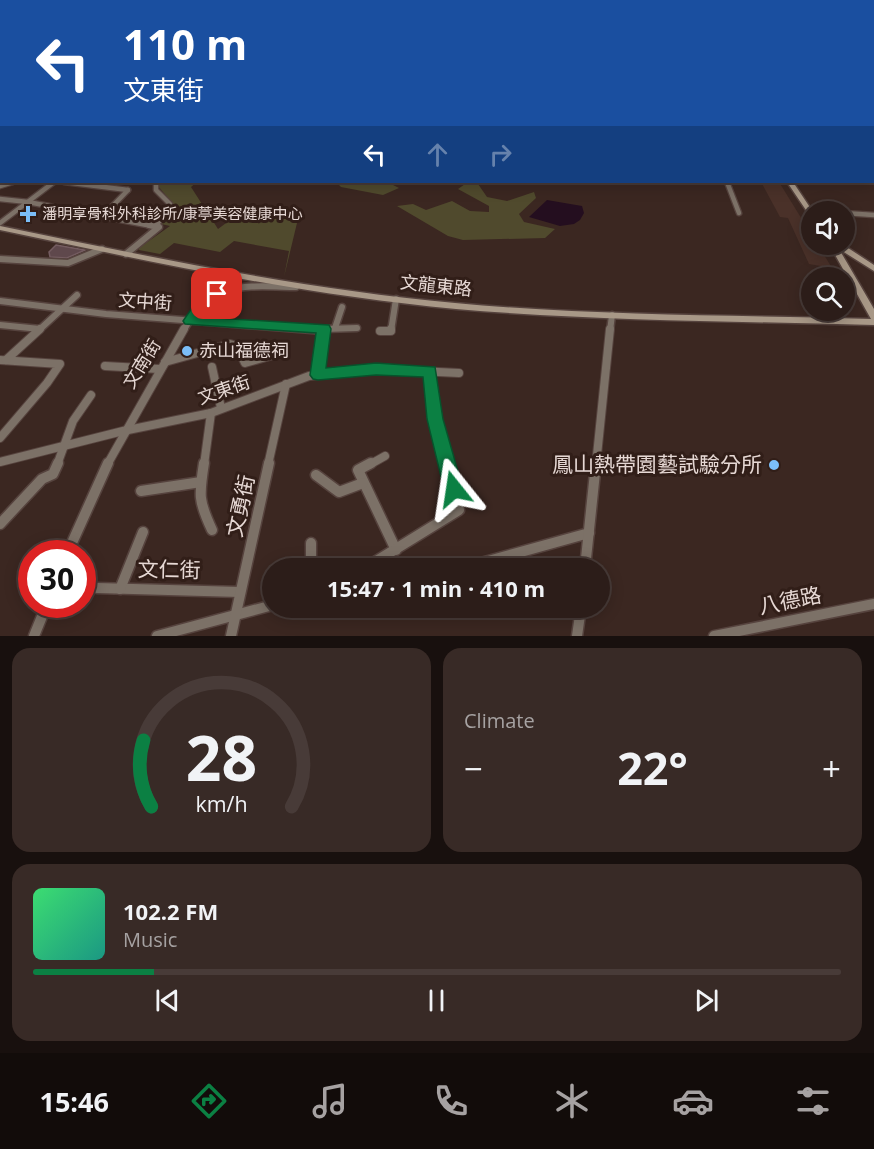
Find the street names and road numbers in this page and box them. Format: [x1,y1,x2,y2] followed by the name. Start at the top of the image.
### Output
[399,269,473,301] street label: 文龍東路
[117,287,173,315] street label: 文中街
[117,334,166,393] street label: 文南街
[194,369,253,409] street label: 文東街
[220,472,260,540] street label: 文勇街
[137,554,201,584] street label: 文仁街
[756,580,823,620] street label: 八德路

